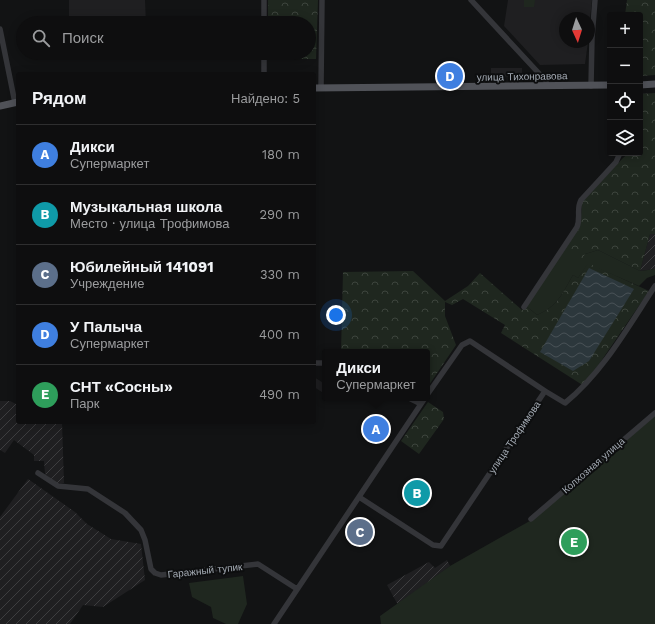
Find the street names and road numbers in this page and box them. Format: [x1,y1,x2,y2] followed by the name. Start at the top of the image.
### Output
[477,70,568,83] street label: улица Тихонравова
[486,399,543,475] street label: улица Трофимова
[560,435,627,496] street label: Колхозная улица
[167,561,244,580] street label: Гаражный тупик

